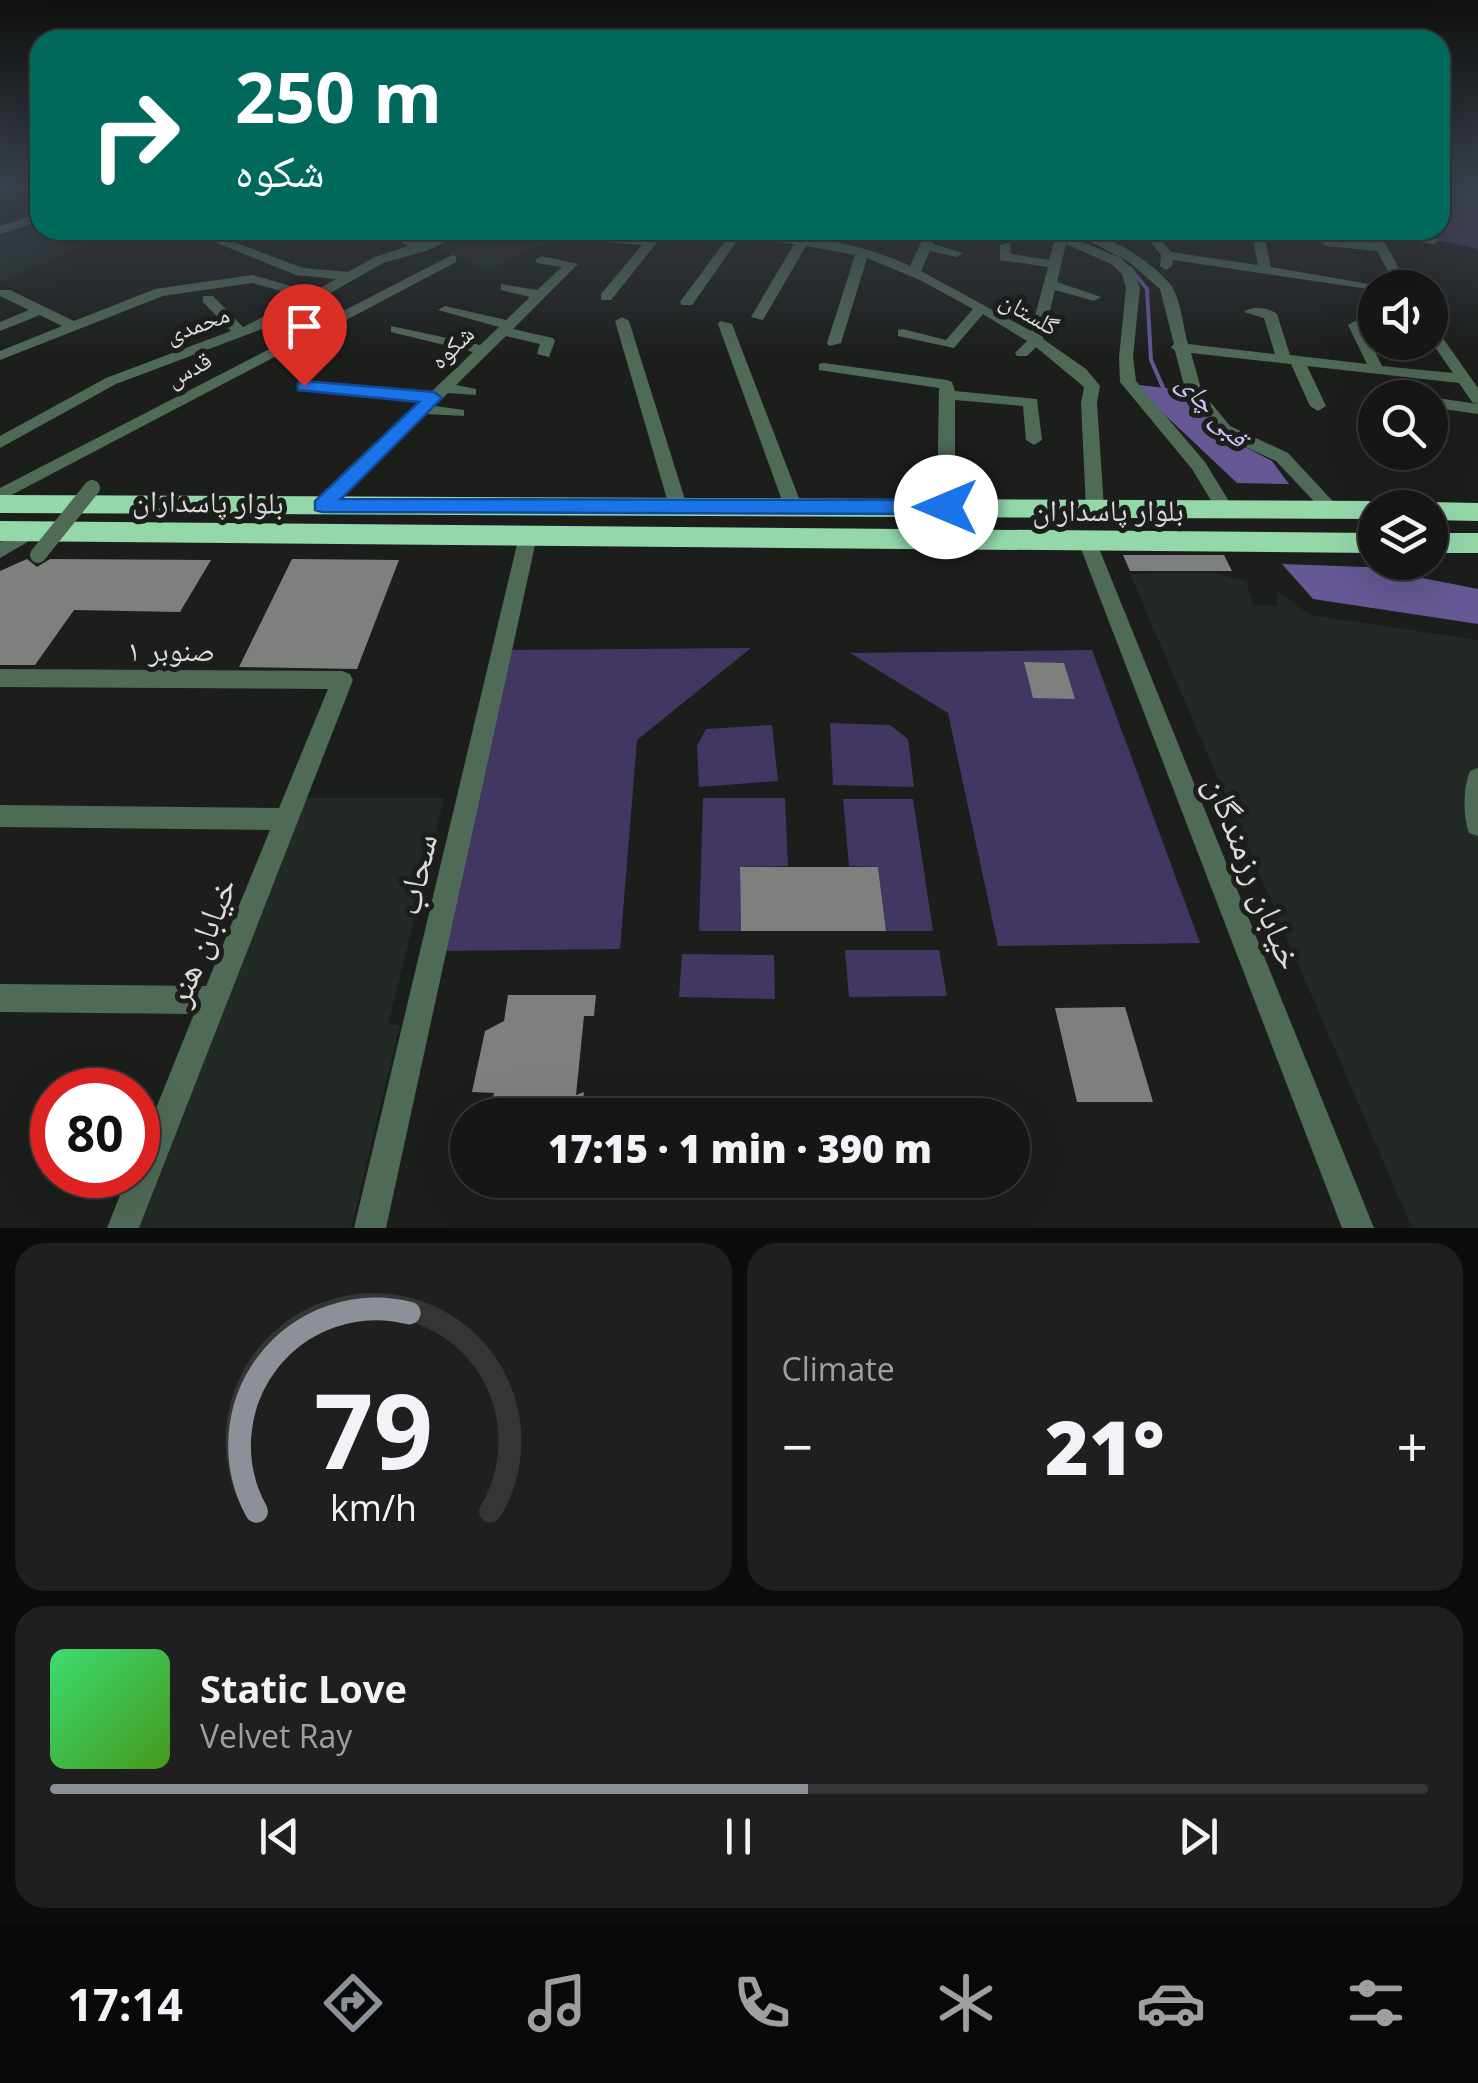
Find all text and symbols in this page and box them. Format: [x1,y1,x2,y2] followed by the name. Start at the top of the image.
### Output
[235,48,442,144] text: 250 m
[70,70,200,200] icon: right
[235,139,325,200] text: شکوه
[1358,270,1448,580] map controls
[1358,270,1448,360] button: sound
[994,282,1066,342] street label: گلستان
[262,284,347,387] pin
[160,296,234,350] street label: محمدی
[277,299,332,354] icon: arrive
[421,316,481,376] street label: شکوه
[159,342,217,394] street label: قدس
[1170,364,1260,457] water label: قبی چای
[1358,380,1448,470] button: search
[894,455,998,559] position arrow
[132,479,284,523] street label: بلوار پاسداران
[1032,489,1184,530] street label: بلوار پاسداران
[1358,490,1448,580] button: layers
[127,629,215,670] street label: صنوبر ۱
[1195,768,1315,976] street label: خیابان رزمندگان
[383,829,447,919] street label: سحاب
[153,870,247,1013] street label: خیابان هنر
[30,1068,160,1198] speed limit sign: 80
[548,1122,932,1174] text: 17:15 · 1 min · 390 m
[782,1347,895,1390] text: Climate
[314,1358,433,1499] text: 79
[1045,1395,1165,1497] text: 21°
[782,1408,813,1483] text: −
[1397,1408,1428,1483] text: +
[330,1483,417,1531] text: km/h
[200,1662,407,1714] text: Static Love
[200,1714,352,1757] text: Velvet Ray
[252,1809,307,1864] icon: previous
[711,1809,766,1864] icon: pause
[1171,1809,1226,1864] icon: next
[318,1968,388,2038] icon: directions
[522,1968,592,2038] icon: music
[727,1968,797,2038] icon: phone
[931,1968,1001,2038] icon: climate
[1136,1968,1206,2038] icon: car
[1341,1968,1411,2038] icon: filters
[67,1973,183,2034] text: 17:14

